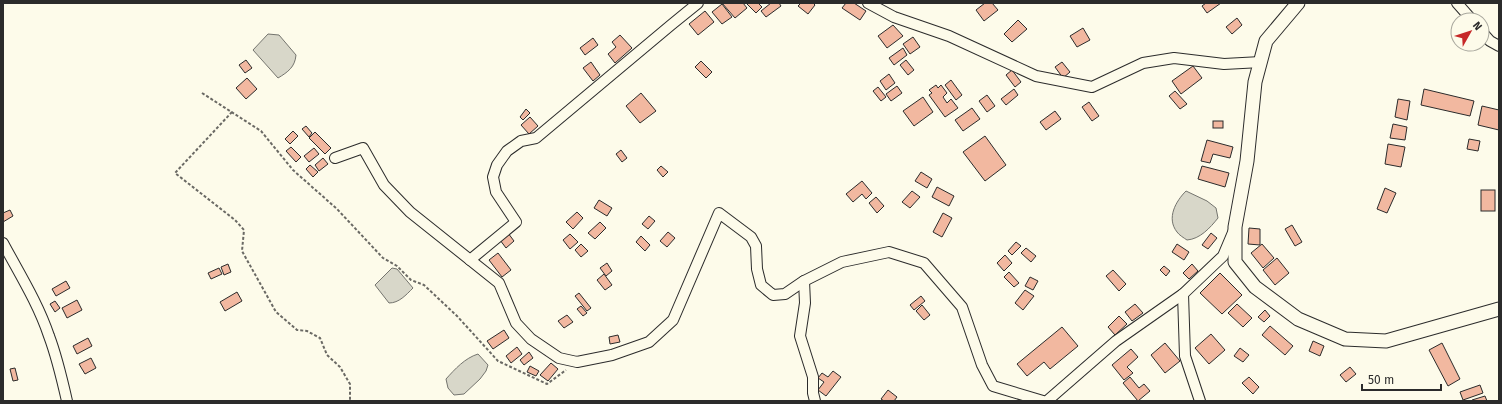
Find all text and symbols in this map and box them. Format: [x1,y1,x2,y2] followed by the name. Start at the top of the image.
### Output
[1450,12,1490,52] north arrow
[1470,19,1485,33] text: N
[1362,366,1441,392] scale bar
[1368,373,1394,387] text: 50 m

